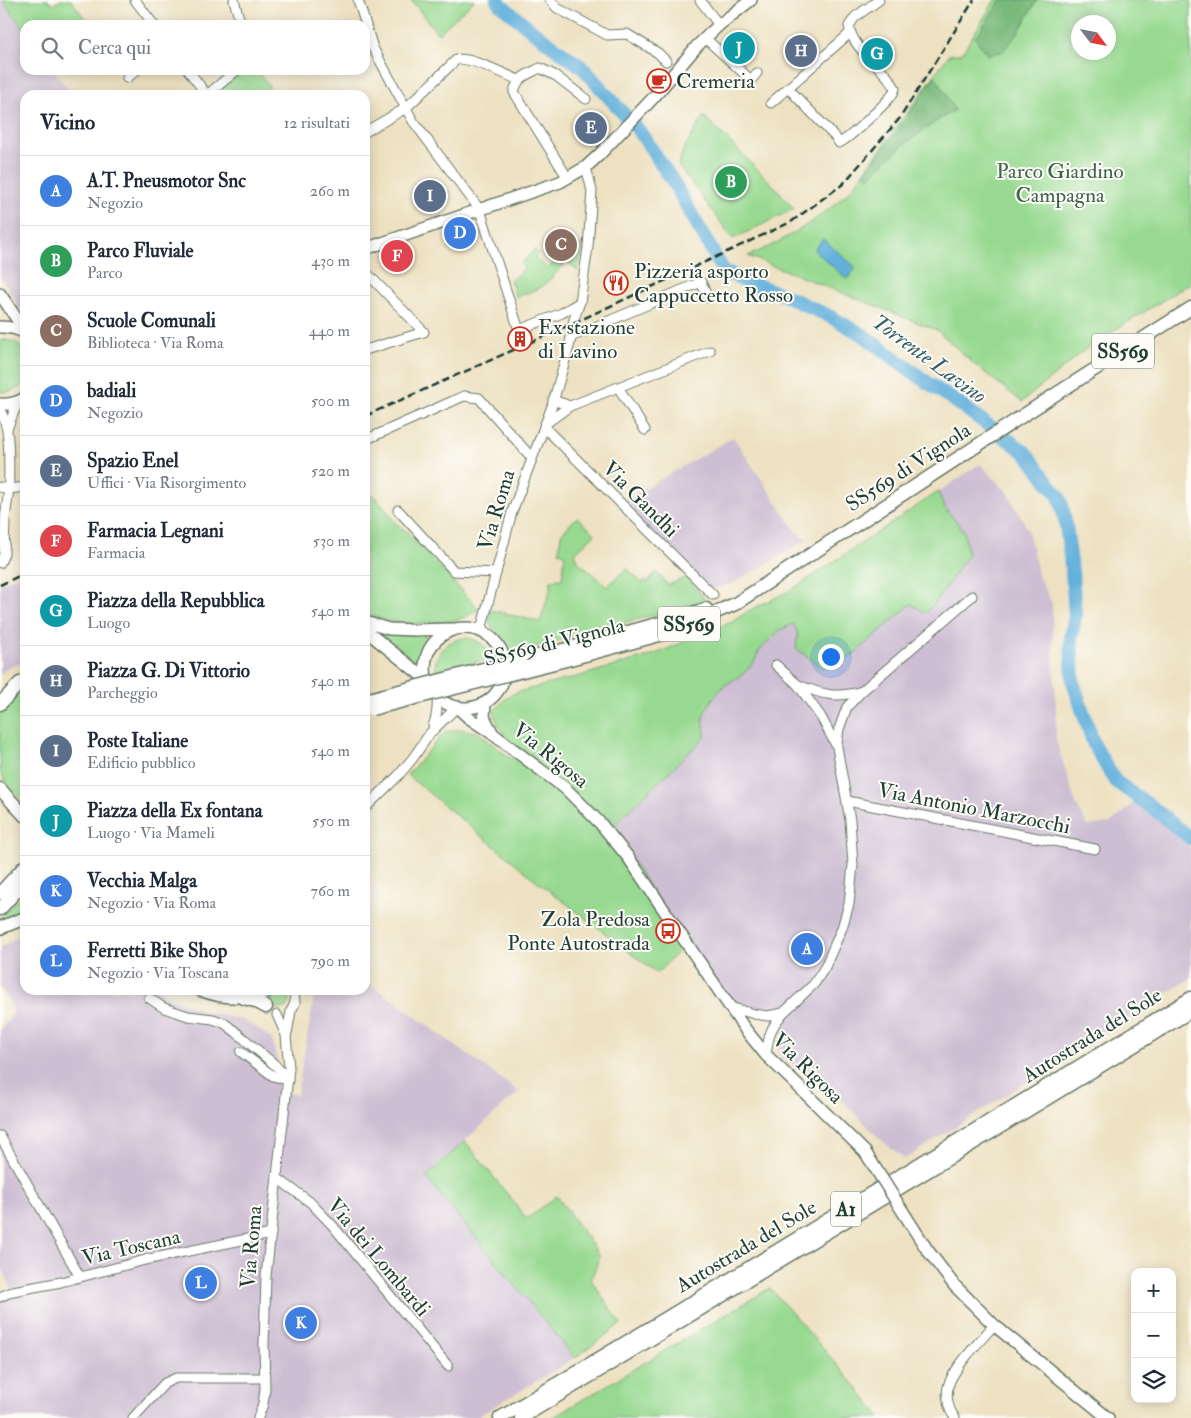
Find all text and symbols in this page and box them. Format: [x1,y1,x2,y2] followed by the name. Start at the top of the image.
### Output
[1071,15,1116,60] north arrow
[20,20,370,75] search box
[723,29,755,67] pin: J
[785,32,817,70] pin: H
[38,34,66,62] icon: search
[861,35,893,73] pin: G
[78,36,151,60] text: Cerca qui
[646,68,672,94] cafe icon: Cremeria
[676,68,755,95] place label: Cremeria
[40,109,95,136] text: Vicino
[575,109,607,147] pin: E
[284,113,350,133] text: 12 risultati
[996,158,1124,209] park label: Parco Giardino Campagna
[715,163,747,201] pin: B
[87,169,246,193] text: A.T. Pneusmotor Snc
[414,177,446,215] pin: I
[51,181,61,201] text: A
[310,181,350,201] text: 260 m
[87,193,143,213] text: Negozio
[444,214,476,252] pin: D
[545,226,577,264] pin: C
[381,237,413,275] pin: F
[87,239,194,263] text: Parco Fluviale
[51,251,61,271] text: B
[311,251,350,271] text: 430 m
[634,258,793,309] place label: Pizzeria asporto Cappuccetto Rosso
[87,263,123,283] text: Parco
[603,270,629,296] restaurant icon: Pizzeria asporto Cappuccetto Rosso
[867,308,992,410] water label: Torrente Lavino
[87,309,216,333] text: Scuole Comunali
[538,314,635,365] place label: Ex stazione di Lavino
[50,321,62,341] text: C
[309,321,350,341] text: 440 m
[507,326,533,352] building icon: Ex stazione di Lavino
[87,333,224,353] text: Biblioteca · Via Roma
[1092,334,1154,368] road number: SS569
[87,379,136,403] text: badiali
[49,391,63,411] text: D
[311,391,350,411] text: 500 m
[87,403,143,423] text: Negozio
[840,417,976,518] street label: SS569 di Vignola
[87,449,179,473] text: Spazio Enel
[597,455,685,544] street label: Via Gandhi
[50,461,62,481] text: E
[311,461,350,481] text: 520 m
[471,466,522,554] street label: Via Roma
[87,473,246,493] text: Uffici · Via Risorgimento
[87,519,224,543] text: Farmacia Legnani
[51,531,61,551] text: F
[313,531,350,551] text: 530 m
[87,543,145,563] text: Farmacia
[87,589,265,613] text: Piazza della Repubblica
[49,601,63,621] text: G
[311,601,350,621] text: 540 m
[658,606,720,642] road number: SS569
[481,612,628,673] street label: SS569 di Vignola
[87,613,130,633] text: Luogo
[818,644,844,670] your location
[87,659,250,683] text: Piazza G. Di Vittorio
[49,671,63,691] text: H
[311,671,350,691] text: 540 m
[87,683,158,703] text: Parcheggio
[507,716,595,795] street label: Via Rigosa
[87,729,188,753] text: Poste Italiane
[53,741,59,761] text: I
[311,741,350,761] text: 540 m
[87,753,195,773] text: Edificio pubblico
[875,777,1073,840] street label: Via Antonio Marzocchi
[87,799,263,823] text: Piazza della Ex fontana
[53,811,59,831] text: J
[312,811,350,831] text: 550 m
[87,823,215,843] text: Luogo · Via Mameli
[87,869,197,893] text: Vecchia Malga
[50,881,62,901] text: K
[311,881,350,901] text: 760 m
[87,893,216,913] text: Negozio · Via Roma
[507,906,650,957] place label: Zola Predosa Ponte Autostrada
[655,918,681,944] bus stop icon: Zola Predosa Ponte Autostrada
[791,930,823,968] pin: A
[87,939,227,963] text: Ferretti Bike Shop
[50,951,62,971] text: L
[310,951,350,971] text: 790 m
[87,963,229,983] text: Negozio · Via Toscana
[1017,982,1167,1090] street label: Autostrada del Sole
[766,1027,849,1110] street label: Via Rigosa
[321,1192,436,1323] street label: Via dei Lombardi
[831,1192,861,1226] road number: A1
[670,1194,822,1300] street label: Autostrada del Sole
[234,1204,269,1290] street label: Via Roma
[79,1223,183,1272] street label: Via Toscana
[185,1264,217,1302] pin: L
[1131,1268,1176,1403] map controls
[1131,1268,1176,1313] button: +
[285,1304,317,1342] pin: K
[1131,1313,1176,1358] button: −
[1131,1358,1176,1403] button: layers

